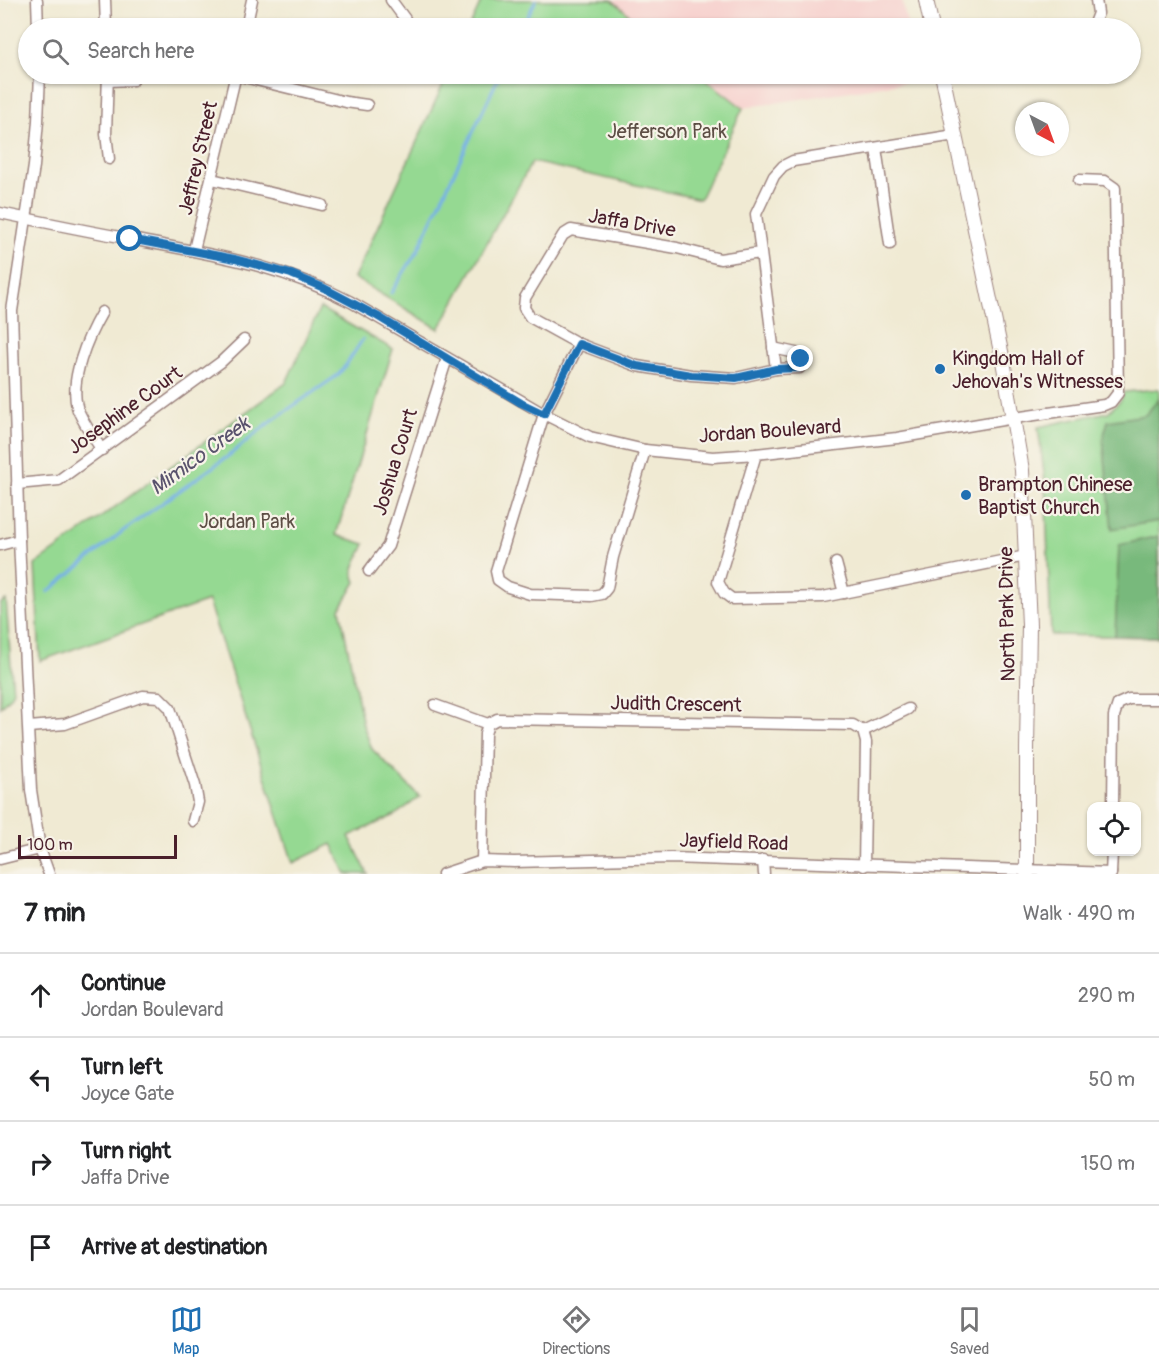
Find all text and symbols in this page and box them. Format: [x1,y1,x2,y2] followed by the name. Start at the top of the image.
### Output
[18,18,1141,84] search box
[39,35,72,68] icon: search
[87,37,194,65] text: Search here
[173,98,223,217] street label: Jeffrey Street
[1015,102,1069,156] north arrow
[607,119,727,144] park label: Jefferson Park
[586,203,678,243] street label: Jaffa Drive
[116,225,142,251] route start
[787,345,813,371] route end
[952,346,1123,394] place label: Kingdom Hall of Jehovah's Witnesses
[63,360,188,460] street label: Josephine Court
[933,362,947,376] marker: Kingdom Hall of Jehovah's Witnesses
[367,405,423,519] street label: Joshua Court
[145,409,257,501] water label: Mimico Creek
[698,414,842,448] street label: Jordan Boulevard
[978,472,1133,520] place label: Brampton Chinese Baptist Church
[959,488,973,502] marker: Brampton Chinese Baptist Church
[199,509,296,534] park label: Jordan Park
[993,546,1021,682] street label: North Park Drive
[610,690,743,718] street label: Judith Crescent
[1087,802,1141,856] map controls
[1087,802,1141,856] button: locate
[679,828,789,856] street label: Jayfield Road
[18,832,177,860] scale bar
[27,835,73,855] text: 100 m
[24,897,86,929] text: 7 min
[1023,901,1135,926] text: Walk · 490 m
[81,969,165,997] text: Continue
[24,979,57,1012] icon: ahead
[1078,983,1135,1008] text: 290 m
[81,997,224,1022] text: Jordan Boulevard
[81,1053,163,1081] text: Turn left
[24,1063,57,1096] icon: left
[1088,1067,1135,1092] text: 50 m
[81,1081,174,1106] text: Joyce Gate
[81,1137,171,1165] text: Turn right
[24,1147,57,1180] icon: right
[1081,1151,1135,1176] text: 150 m
[81,1165,169,1190] text: Jaffa Drive
[24,1231,57,1264] icon: arrive
[81,1233,267,1261] text: Arrive at destination
[170,1303,203,1359] tab: Map
[542,1303,610,1359] tab: Directions
[950,1303,989,1359] tab: Saved

